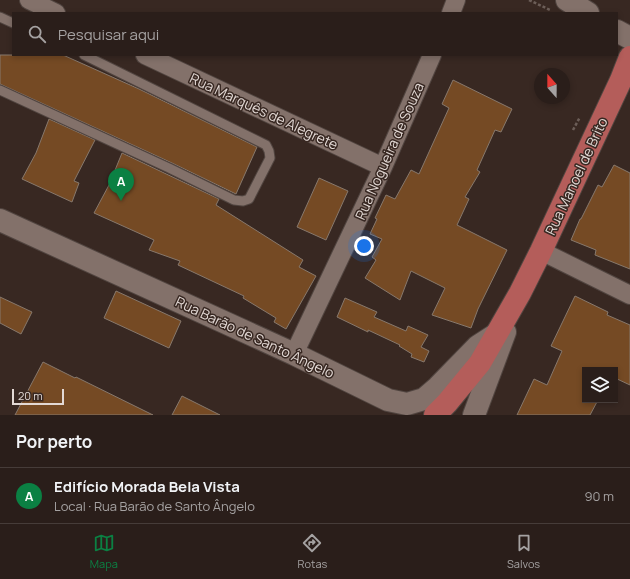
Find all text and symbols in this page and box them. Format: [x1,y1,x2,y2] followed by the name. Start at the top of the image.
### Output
[12,12,618,56] search box
[26,23,48,45] icon: search
[58,24,159,45] text: Pesquisar aqui
[187,68,341,154] street label: Rua Marquês de Alegrete
[534,68,570,104] north arrow
[350,79,428,223] street label: Rua Nogueira de Souza
[540,114,612,238] street label: Rua Manoel de Brito
[108,168,134,201] pin: A
[354,236,374,256] your location
[172,292,338,382] street label: Rua Barão de Santo Ângelo
[582,367,618,403] map controls
[582,367,618,403] button: layers
[12,387,64,406] scale bar
[18,388,43,403] text: 20 m
[16,430,92,453] text: Por perto
[54,476,240,497] text: Edifício Morada Bela Vista
[25,487,33,505] text: A
[584,487,614,505] text: 90 m
[54,497,255,515] text: Local · Rua Barão de Santo Ângelo
[90,532,118,571] tab: Mapa
[298,532,327,571] tab: Rotas
[507,532,540,571] tab: Salvos

